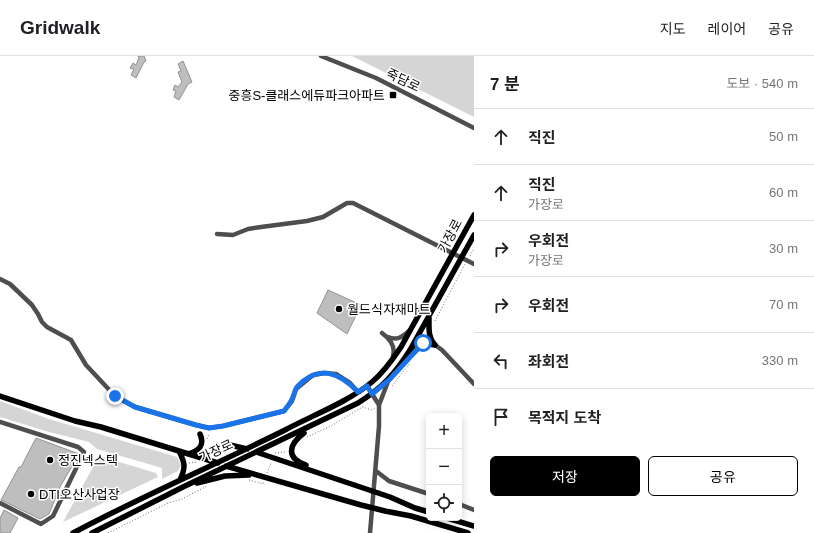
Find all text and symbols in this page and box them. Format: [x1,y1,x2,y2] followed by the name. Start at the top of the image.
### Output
[20,17,100,38] text: Gridwalk
[660,21,686,37] text: 지도
[708,21,746,37] text: 레이어
[768,21,794,37] text: 공유
[384,65,422,95] street label: 죽담로
[490,75,520,94] text: 7 분
[726,76,798,91] text: 도보 · 540 m
[228,88,385,103] place label: 중흥S-클래스에듀파크아파트
[388,90,398,100] marker: 중흥S-클래스에듀파크아파트
[490,126,512,148] icon: ahead
[528,129,556,146] text: 직진
[769,129,798,144] text: 50 m
[528,176,556,193] text: 직진
[490,182,512,204] icon: ahead
[769,185,798,200] text: 60 m
[528,197,564,212] text: 가장로
[435,217,465,255] street label: 가장로
[528,232,569,249] text: 우회전
[490,238,512,260] icon: right
[769,241,798,256] text: 30 m
[528,253,564,268] text: 가장로
[490,294,512,316] icon: right
[528,297,569,314] text: 우회전
[769,297,798,312] text: 70 m
[347,302,431,317] place label: 월드식자재마트
[334,304,344,314] marker: 월드식자재마트
[414,334,432,352] route start
[490,350,512,372] icon: left
[528,353,569,370] text: 좌회전
[762,353,798,368] text: 330 m
[106,387,124,405] route end
[490,406,512,428] icon: arrive
[528,409,601,426] text: 목적지 도착
[426,413,462,521] map controls
[426,413,462,449] button: +
[197,437,235,465] street label: 가장로
[426,449,462,485] button: −
[58,453,118,468] place label: 정진넥스텍
[45,455,55,465] marker: 정진넥스텍
[490,456,640,496] button: 저장
[648,456,798,496] button: 공유
[426,485,462,521] button: locate
[39,487,120,502] place label: DTI오산사업장
[26,489,36,499] marker: DTI오산사업장

